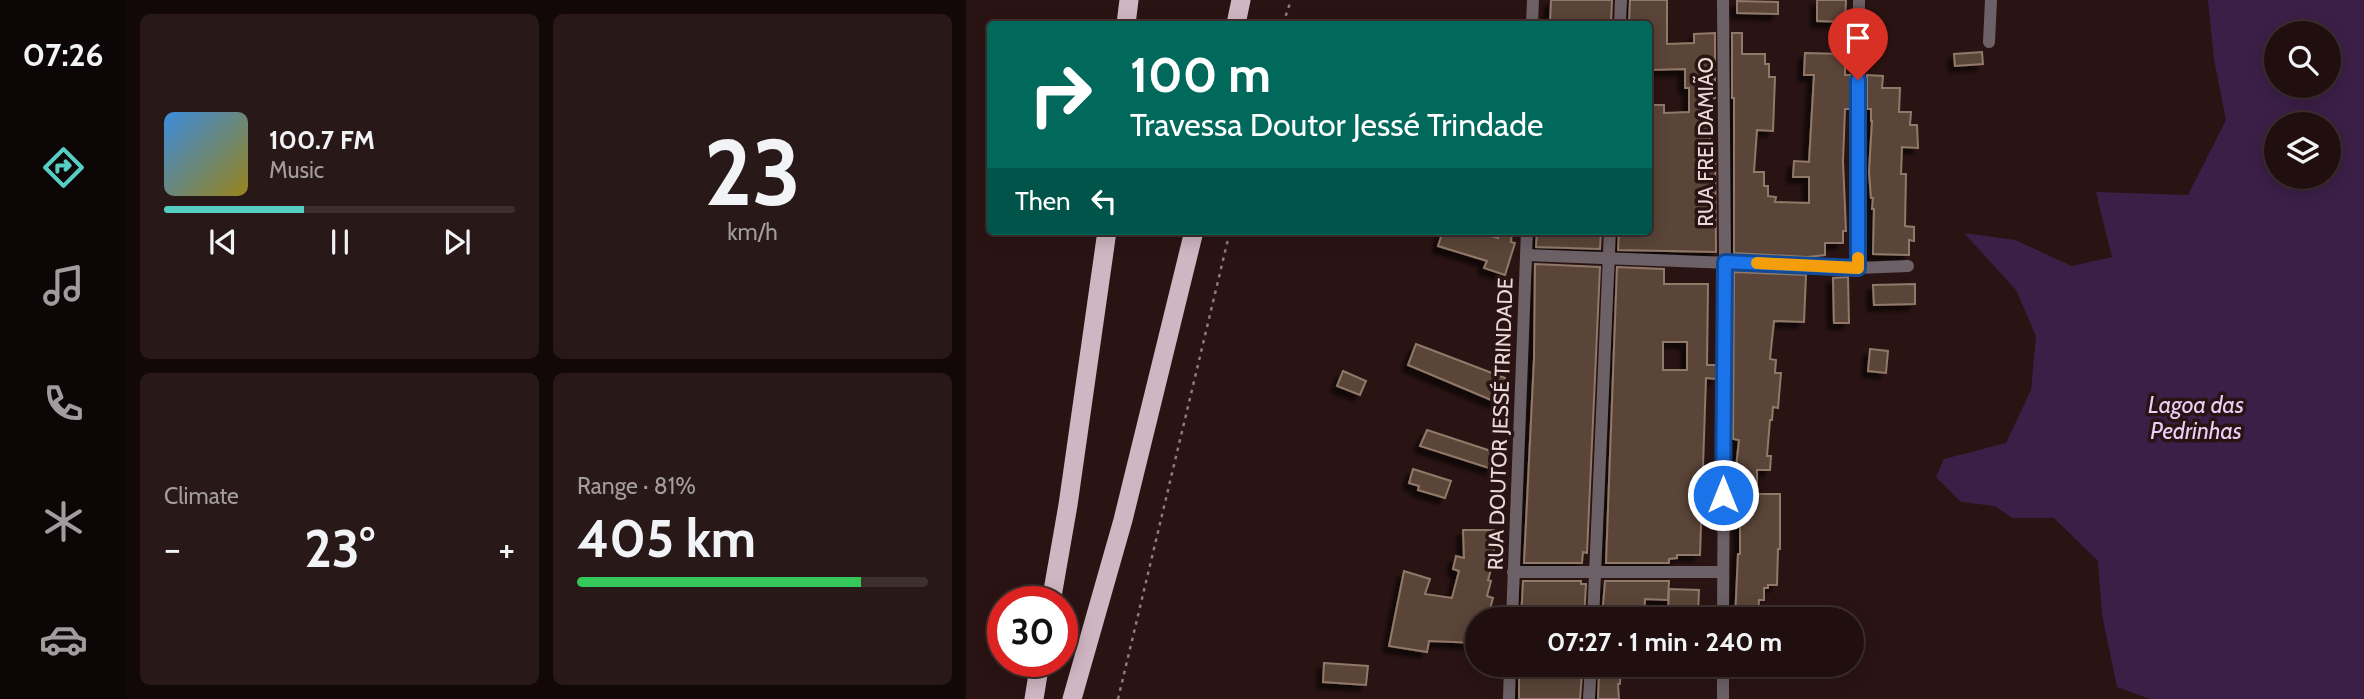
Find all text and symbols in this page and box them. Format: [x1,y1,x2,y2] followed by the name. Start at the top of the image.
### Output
[1828,8,1888,80] pin
[1839,19,1877,57] icon: arrive
[2264,21,2341,189] map controls
[2264,21,2341,98] button: search
[23,35,103,74] text: 07:26
[1130,45,1271,104] text: 100 m
[1015,49,1106,140] icon: right
[1692,57,1718,227] street label: RUA FREI DAMIÃO
[1130,105,1543,144] text: Travessa Doutor Jessé Trindade
[2264,112,2341,189] button: layers
[704,117,801,228] text: 23
[269,124,375,156] text: 100.7 FM
[39,143,88,192] icon: directions
[269,156,324,184] text: Music
[1085,182,1123,220] icon: left
[1015,185,1071,217] text: Then
[727,218,778,246] text: km/h
[204,223,242,261] icon: previous
[321,223,359,261] icon: pause
[438,223,476,261] icon: next
[39,261,88,310] icon: music
[1482,277,1518,571] street label: RUA DOUTOR JESSÉ TRINDADE
[39,379,88,428] icon: phone
[2148,391,2244,445] water label: Lagoa das Pedrinhas
[1686,458,1760,532] position arrow
[577,472,696,500] text: Range · 81%
[164,482,239,510] text: Climate
[39,497,88,546] icon: climate
[577,507,756,570] text: 405 km
[304,517,375,580] text: 23°
[164,525,181,572] text: −
[498,525,515,572] text: +
[987,586,1078,677] speed limit sign: 30
[39,615,88,664] icon: car
[1547,626,1782,658] text: 07:27 · 1 min · 240 m

